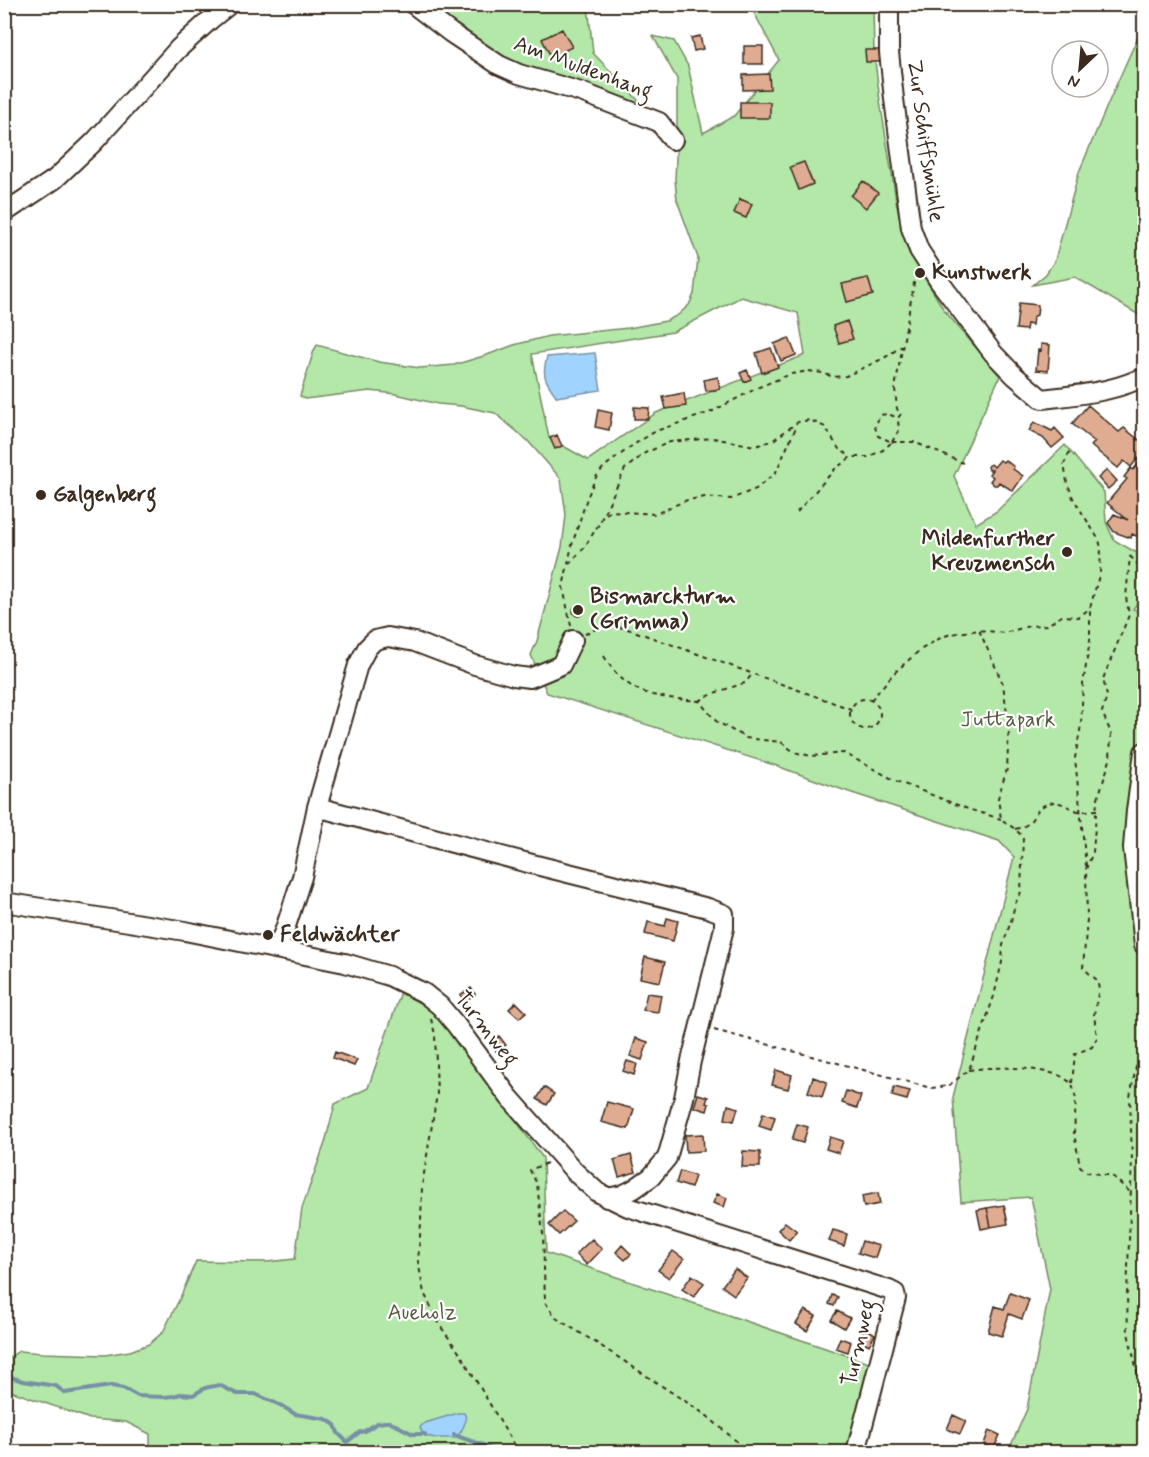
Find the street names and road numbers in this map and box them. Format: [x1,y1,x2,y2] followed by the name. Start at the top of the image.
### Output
[509,30,656,109] street label: Am Muldenhang
[900,58,950,224] street label: Zur Schiffsmühle
[445,986,524,1074] street label: Turmweg
[835,1297,886,1390] street label: Turmweg

